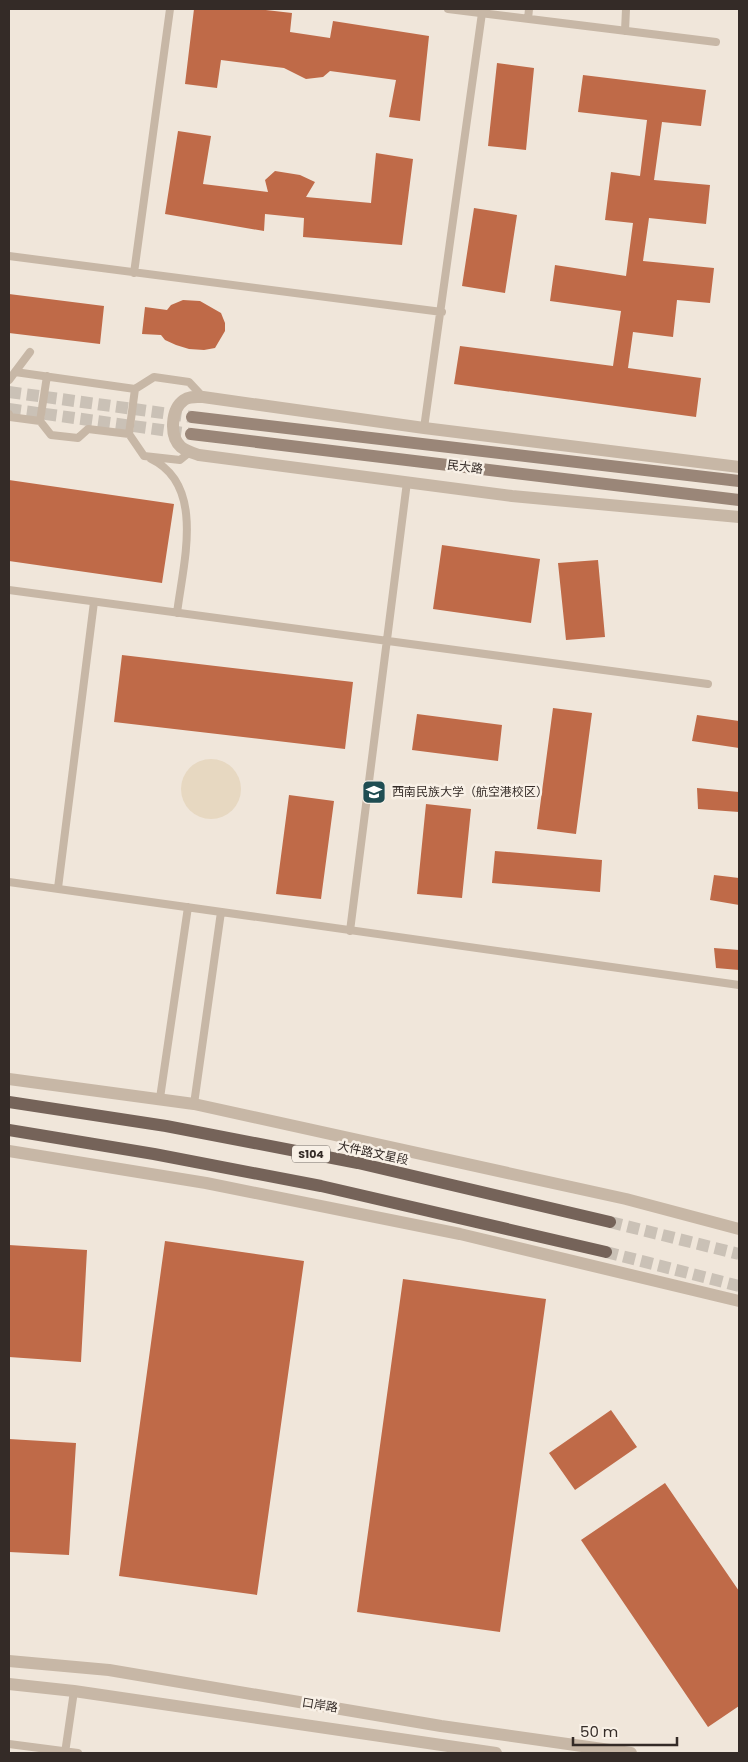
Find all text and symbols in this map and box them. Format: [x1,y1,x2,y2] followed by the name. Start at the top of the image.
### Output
[446,456,484,477] street label: 民大路
[361,779,387,805] school or university icon: 西南民族大学（航空港校区）
[392,783,548,800] place label: 西南民族大学（航空港校区）
[336,1137,410,1168] street label: 大件路文星段
[292,1146,330,1162] road number: S104
[301,1693,339,1716] street label: 口岸路
[573,1714,677,1746] scale bar
[580,1721,618,1742] text: 50 m

